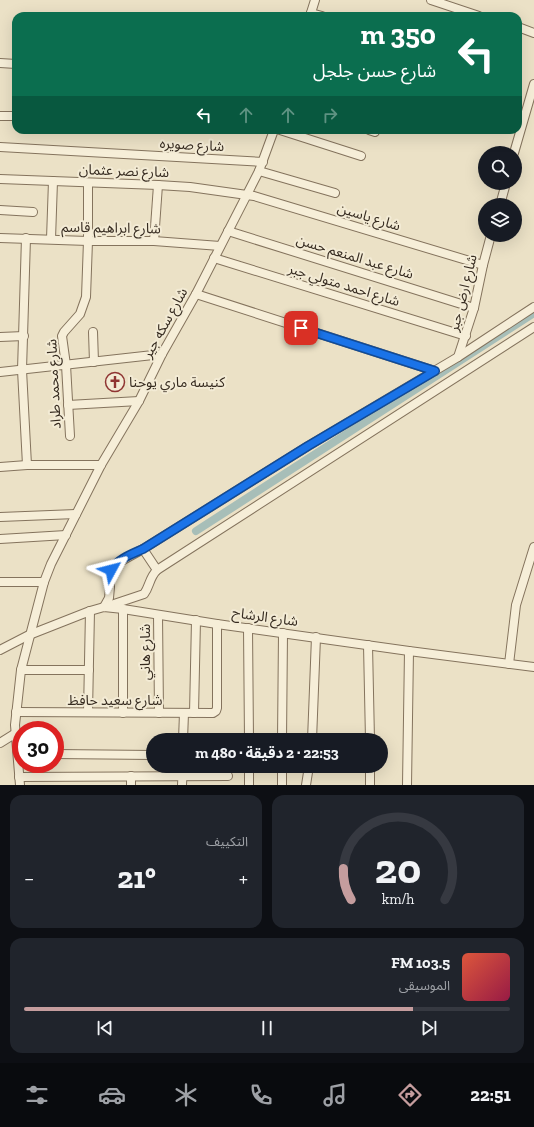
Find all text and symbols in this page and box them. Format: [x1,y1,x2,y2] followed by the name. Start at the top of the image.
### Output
[361,18,436,51] text: 350 m
[450,28,502,80] icon: left
[313,60,436,82] text: شارع حسن جلجل
[193,104,215,126] icon: left
[235,104,257,126] icon: ahead
[277,104,299,126] icon: ahead
[319,104,341,126] icon: right
[159,135,225,157] street label: شارع صويره
[478,146,522,242] map controls
[478,146,522,190] button: search
[79,161,169,183] street label: شارع نصر عثمان
[478,198,522,242] button: layers
[335,199,403,237] street label: شارع ياسين
[61,219,161,239] street label: شارع ابراهيم قاسم
[294,231,416,285] street label: شارع عبد المنعم حسن
[445,253,483,335] street label: شارع ارض جبر
[285,260,402,312] street label: شارع احمد متولي جبر
[138,285,193,363] street label: شارع سكه جير
[284,311,318,345] pin
[290,317,312,339] icon: arrive
[43,338,67,429] street label: شارع محمد طراد
[104,371,126,393] church icon: كنيسة ماري يوحنا
[129,374,225,393] place label: كنيسة ماري يوحنا
[90,549,132,591] position arrow
[231,604,299,632] street label: شارع الرشاح
[137,624,156,680] street label: شارع هاني
[68,692,162,711] street label: شارع سعيد حافظ
[12,721,64,773] speed limit sign: 30
[195,744,339,762] text: 22:53 · 2 دقيقة · 480 m
[206,834,248,849] text: التكييف
[375,843,421,893] text: 20
[117,860,156,896] text: 21°
[24,865,34,892] text: −
[239,865,248,892] text: +
[382,890,414,907] text: km/h
[391,954,450,972] text: 103.5 FM
[399,978,450,993] text: الموسيقى
[94,1017,116,1039] icon: previous
[256,1017,278,1039] icon: pause
[418,1017,440,1039] icon: next
[23,1081,51,1109] icon: filters
[98,1081,126,1109] icon: car
[172,1081,200,1109] icon: climate
[247,1081,275,1109] icon: phone
[321,1081,349,1109] icon: music
[396,1081,424,1109] icon: directions
[470,1084,511,1106] text: 22:51

